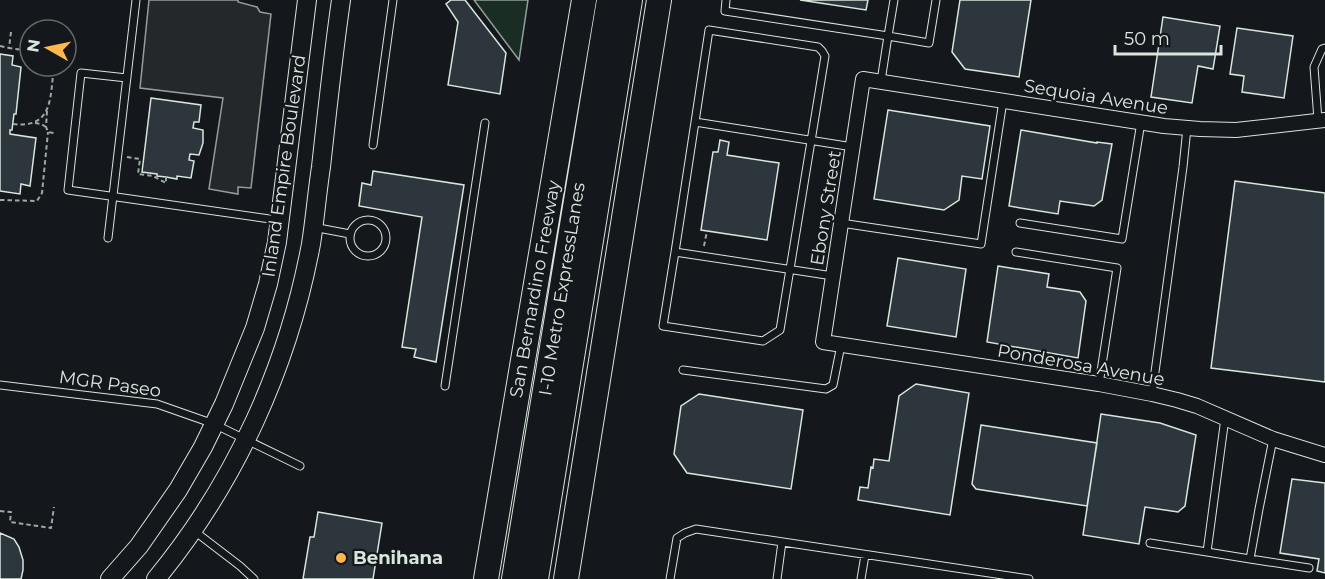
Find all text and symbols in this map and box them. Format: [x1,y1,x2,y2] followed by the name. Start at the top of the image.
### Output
[18,18,78,78] north arrow
[1115,18,1222,56] scale bar
[1124,28,1170,50] text: 50 m
[23,38,44,54] text: N
[257,53,311,279] street label: Inland Empire Boulevard
[1022,75,1170,119] street label: Sequoia Avenue
[806,149,846,267] street label: Ebony Street
[505,178,565,399] street label: San Bernardino Freeway
[534,181,590,397] street label: I-10 Metro ExpressLanes
[996,339,1167,391] street label: Ponderosa Avenue
[57,366,163,402] street label: MGR Paseo
[353,547,443,569] place label: Benihana
[334,551,348,565] marker: Benihana

